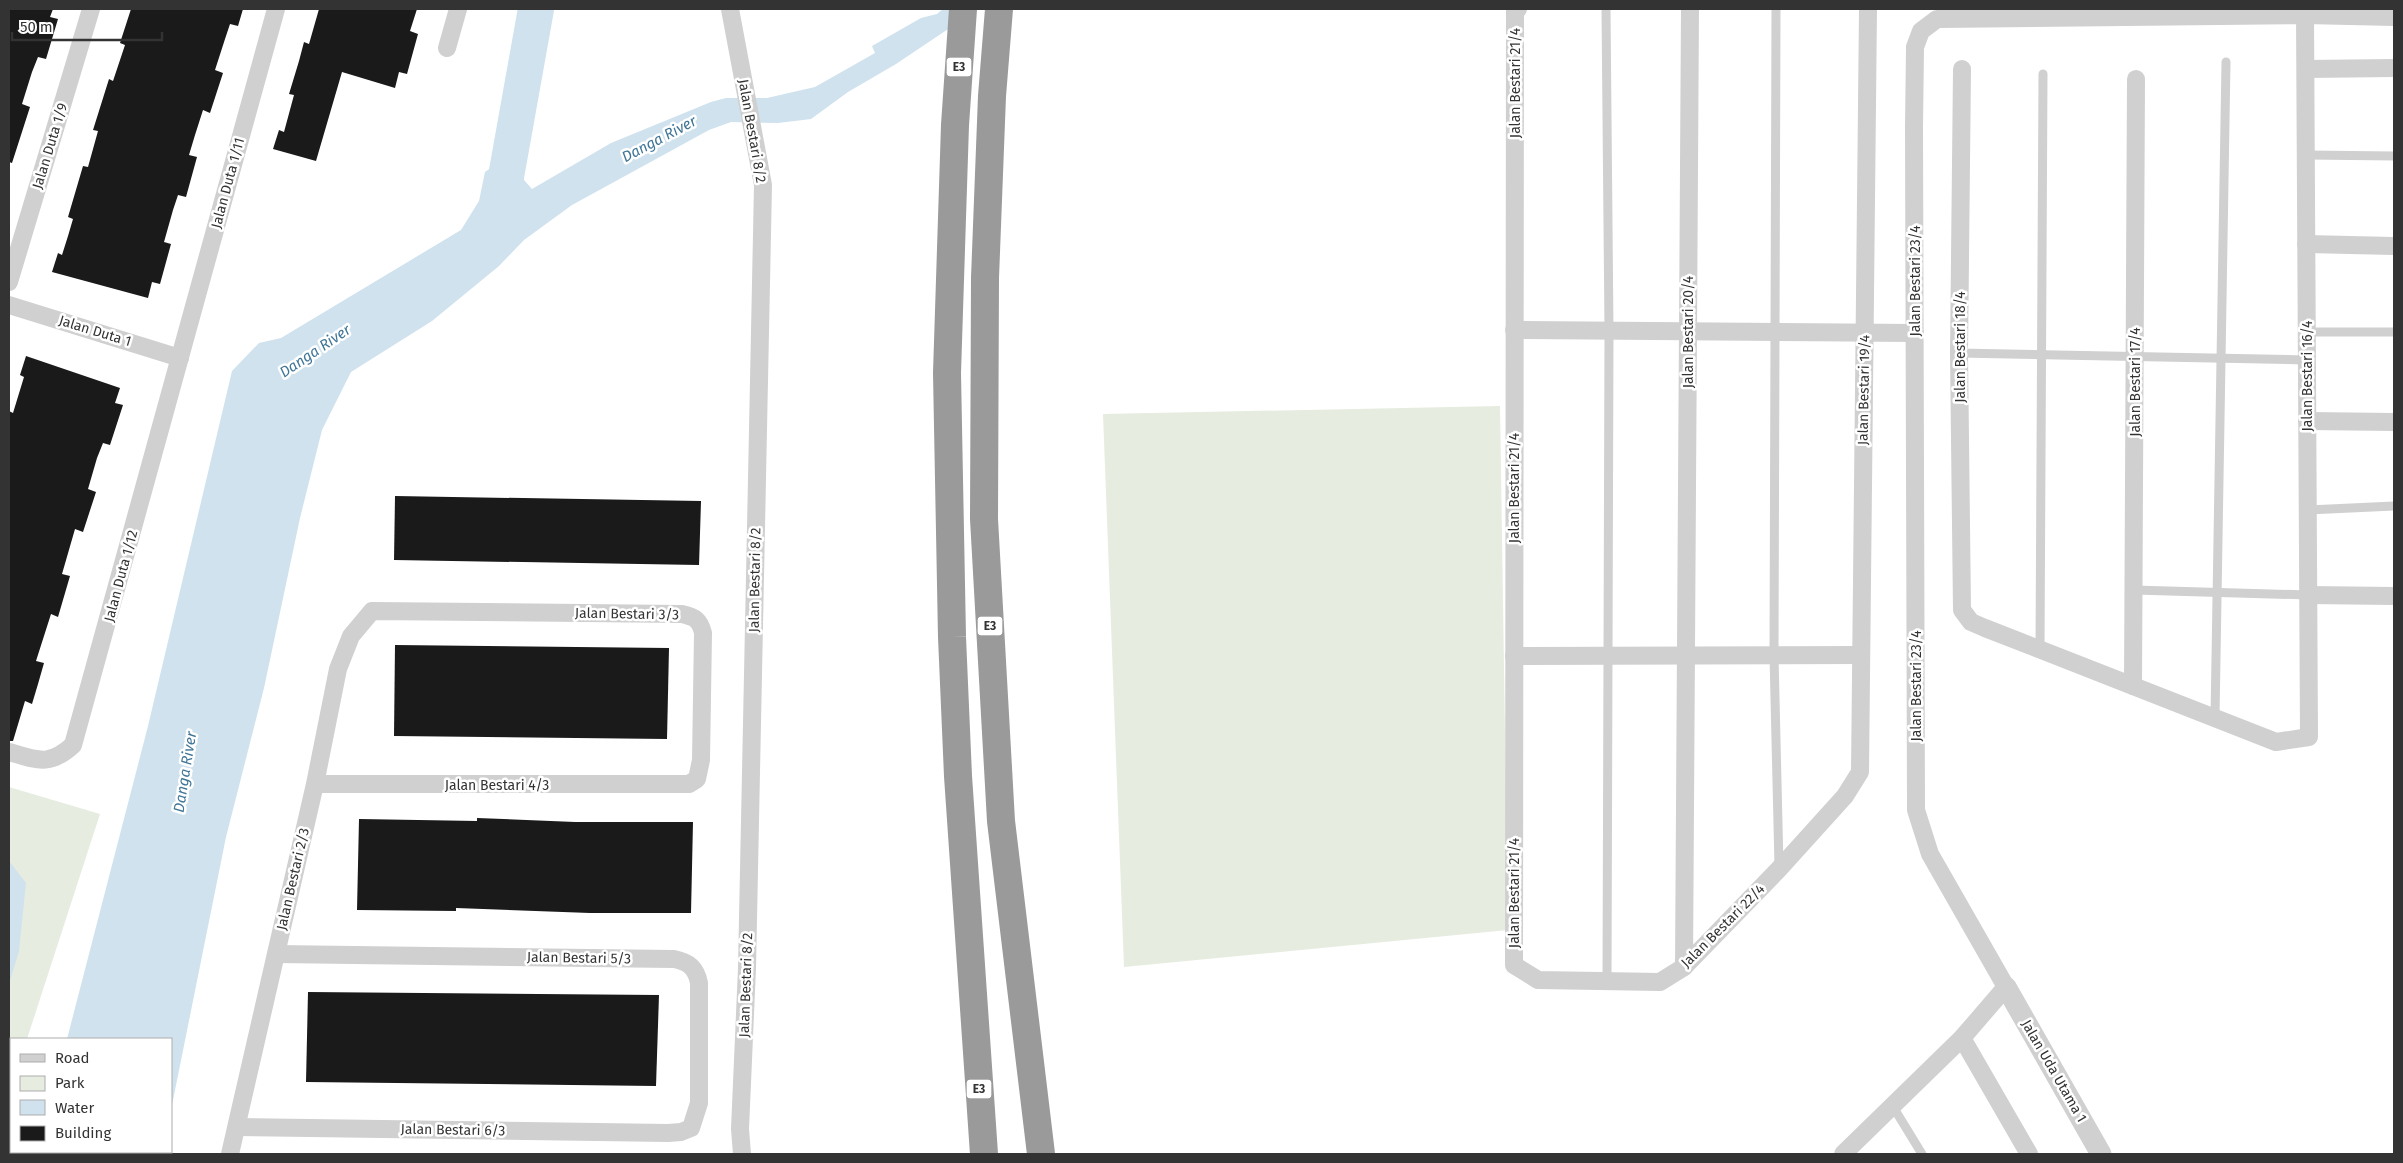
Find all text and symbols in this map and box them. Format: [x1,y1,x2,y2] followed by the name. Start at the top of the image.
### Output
[12,10,162,42] scale bar
[20,18,53,36] text: 50 m
[1507,27,1524,138] street label: Jalan Bestari 21/4
[946,58,972,76] road number: E3
[735,78,769,184] street label: Jalan Bestari 8/2
[29,101,71,191] street label: Jalan Duta 1/9
[619,111,700,166] water label: Danga River
[208,136,248,230] street label: Jalan Duta 1/11
[1907,225,1924,337] street label: Jalan Bestari 23/4
[1680,275,1697,388] street label: Jalan Bestari 20/4
[1952,291,1969,403] street label: Jalan Bestari 18/4
[57,312,133,350] street label: Jalan Duta 1
[276,320,355,381] water label: Danga River
[2299,320,2316,431] street label: Jalan Bestari 16/4
[2127,327,2144,437] street label: Jalan Bestari 17/4
[1855,334,1873,445] street label: Jalan Bestari 19/4
[1506,432,1523,543] street label: Jalan Bestari 21/4
[746,527,764,633] street label: Jalan Bestari 8/2
[101,528,141,624] street label: Jalan Duta 1/12
[575,605,679,623] street label: Jalan Bestari 3/3
[978,616,1002,636] road number: E3
[1908,630,1925,742] street label: Jalan Bestari 23/4
[170,729,200,814] water label: Danga River
[445,777,549,794] street label: Jalan Bestari 4/3
[273,826,313,932] street label: Jalan Bestari 2/3
[1506,837,1523,948] street label: Jalan Bestari 21/4
[1678,880,1769,971] street label: Jalan Bestari 22/4
[736,932,756,1038] street label: Jalan Bestari 8/2
[527,949,631,967] street label: Jalan Bestari 5/3
[2018,1017,2090,1125] street label: Jalan Uda Utama 1
[10,1038,172,1153] legend
[55,1049,90,1067] text: Road
[55,1074,85,1092] text: Park
[966,1080,992,1098] road number: E3
[55,1099,94,1117] text: Water
[401,1121,505,1139] street label: Jalan Bestari 6/3
[55,1124,111,1142] text: Building

